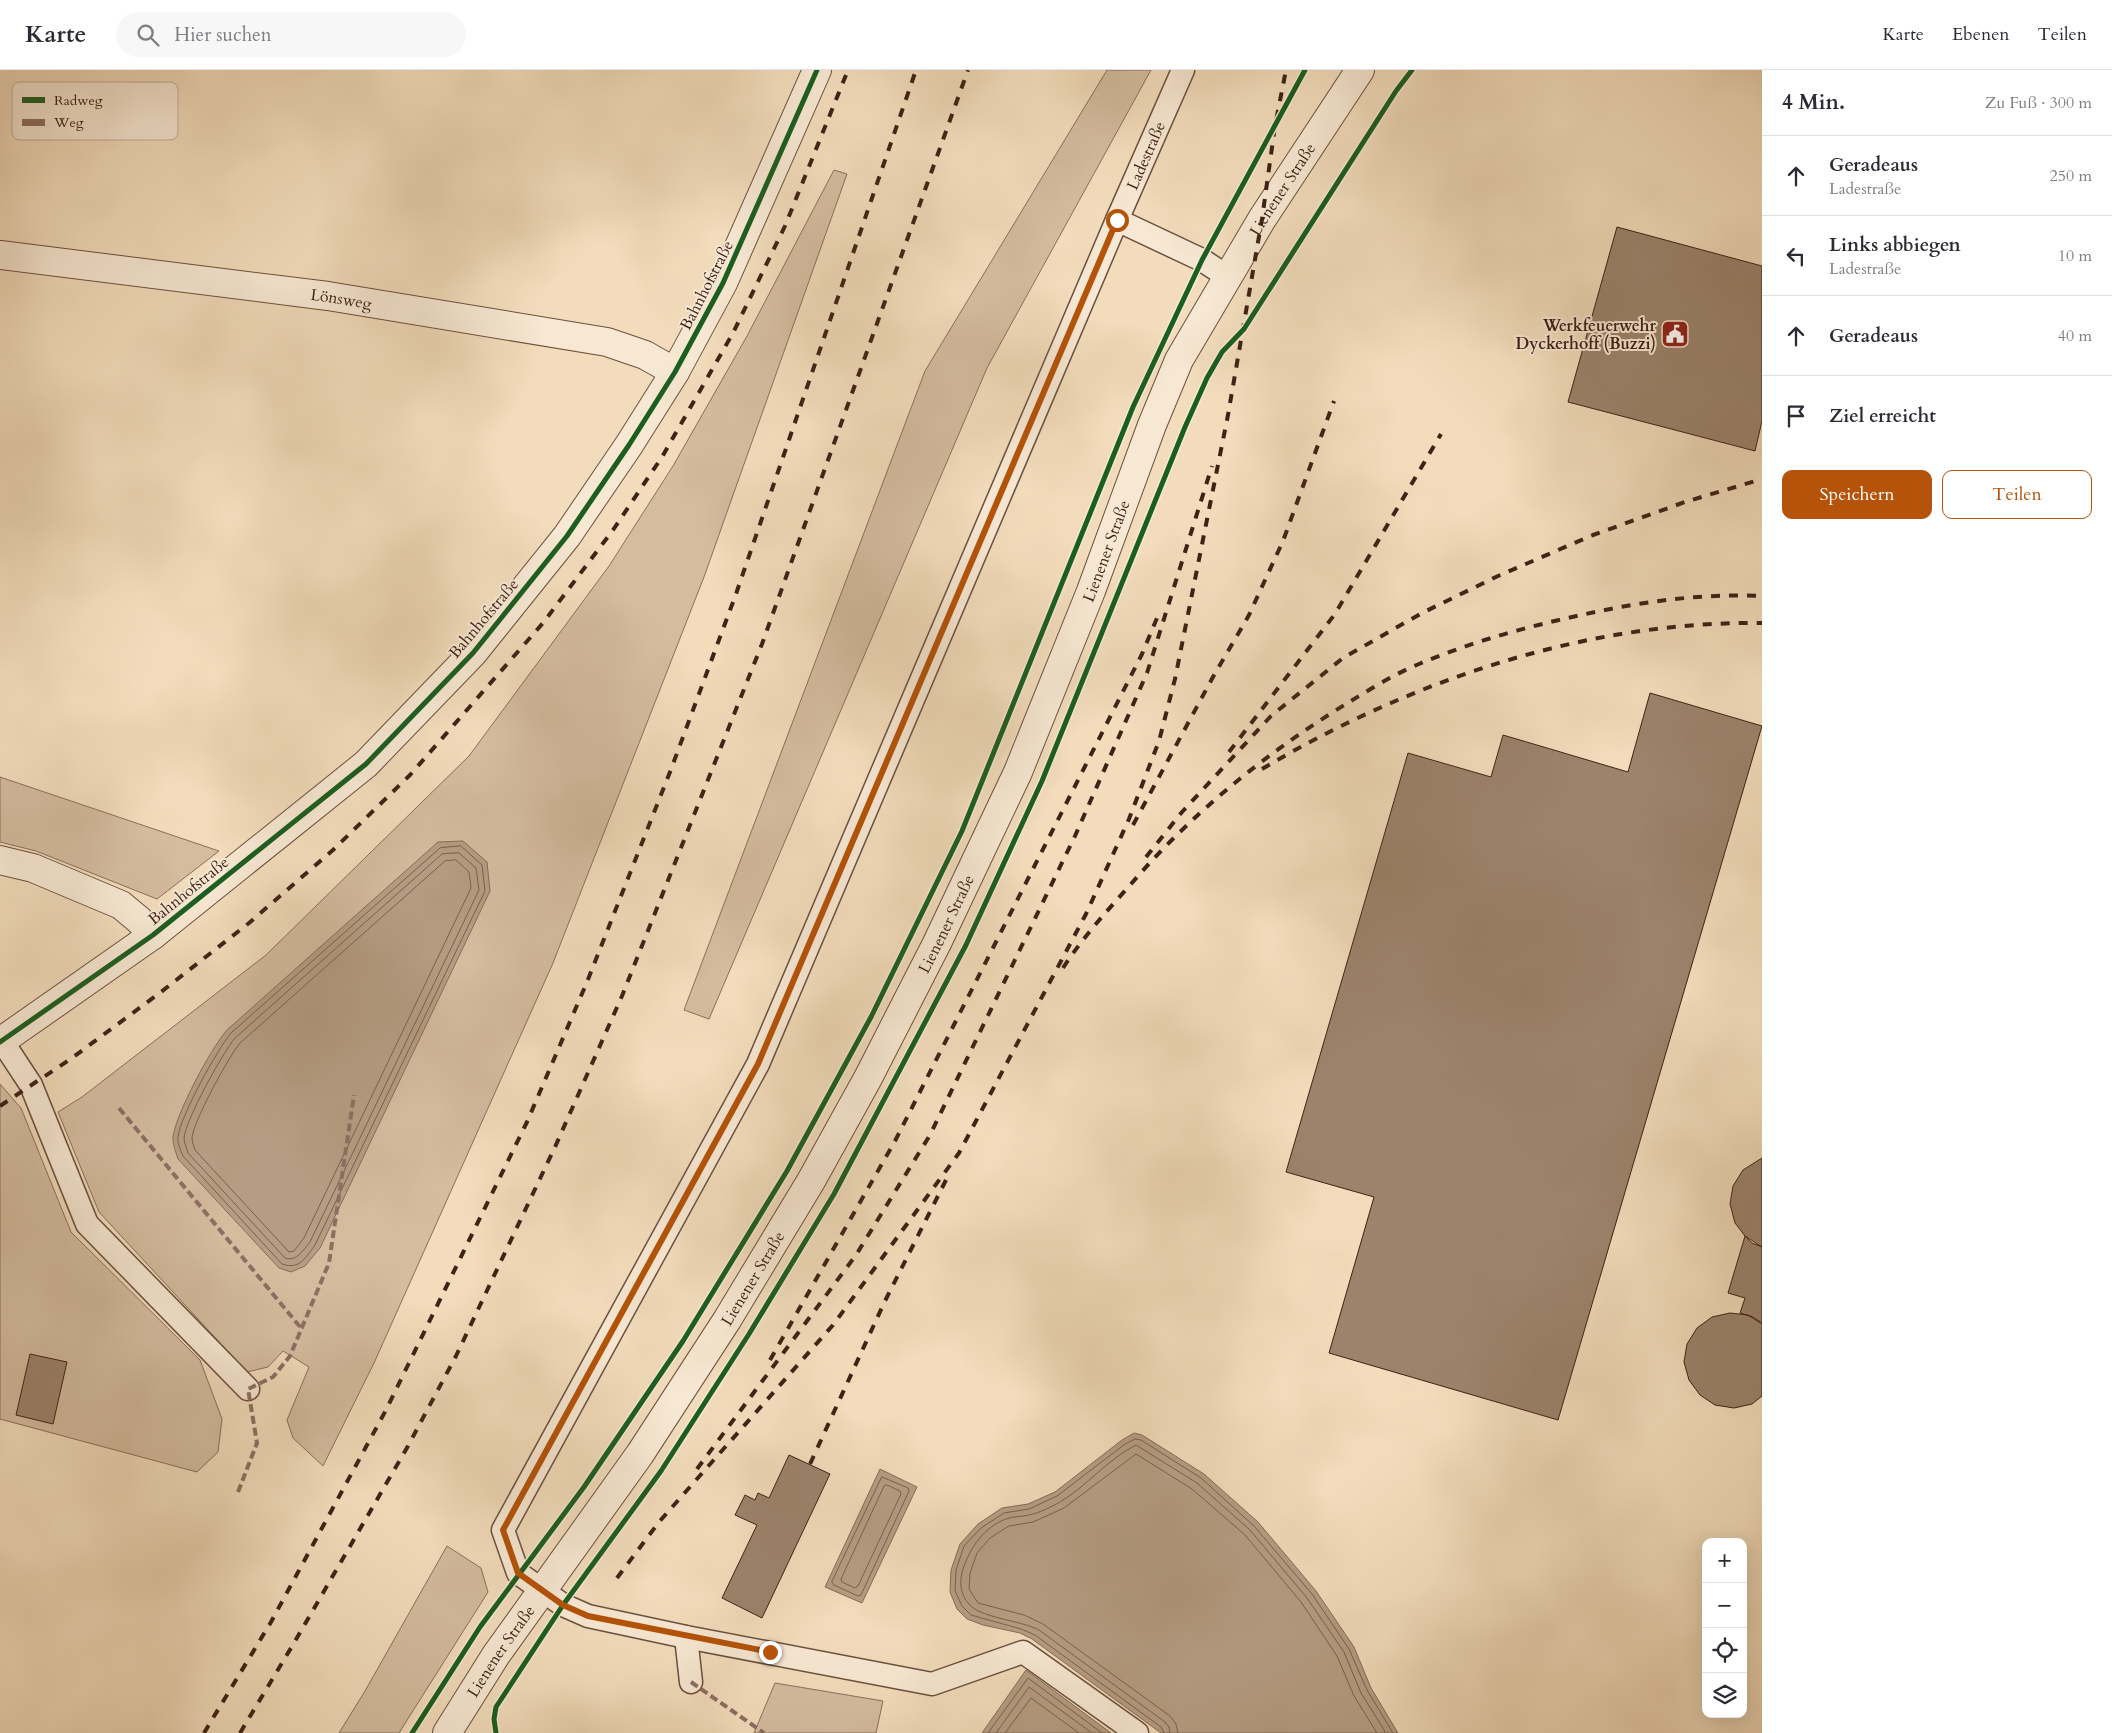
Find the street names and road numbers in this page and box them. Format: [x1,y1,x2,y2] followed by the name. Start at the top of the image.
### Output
[1122,118,1171,193] street label: Ladestraße
[1244,139,1321,240] street label: Lienener Straße
[675,237,739,334] street label: Bahnhofstraße
[309,284,373,315] street label: Lönsweg
[1078,497,1135,605] street label: Lienener Straße
[444,574,524,663] street label: Bahnhofstraße
[144,851,234,930] street label: Bahnhofstraße
[913,871,980,977] street label: Lienener Straße
[716,1227,790,1330] street label: Lienener Straße
[462,1601,540,1702] street label: Lienener Straße

